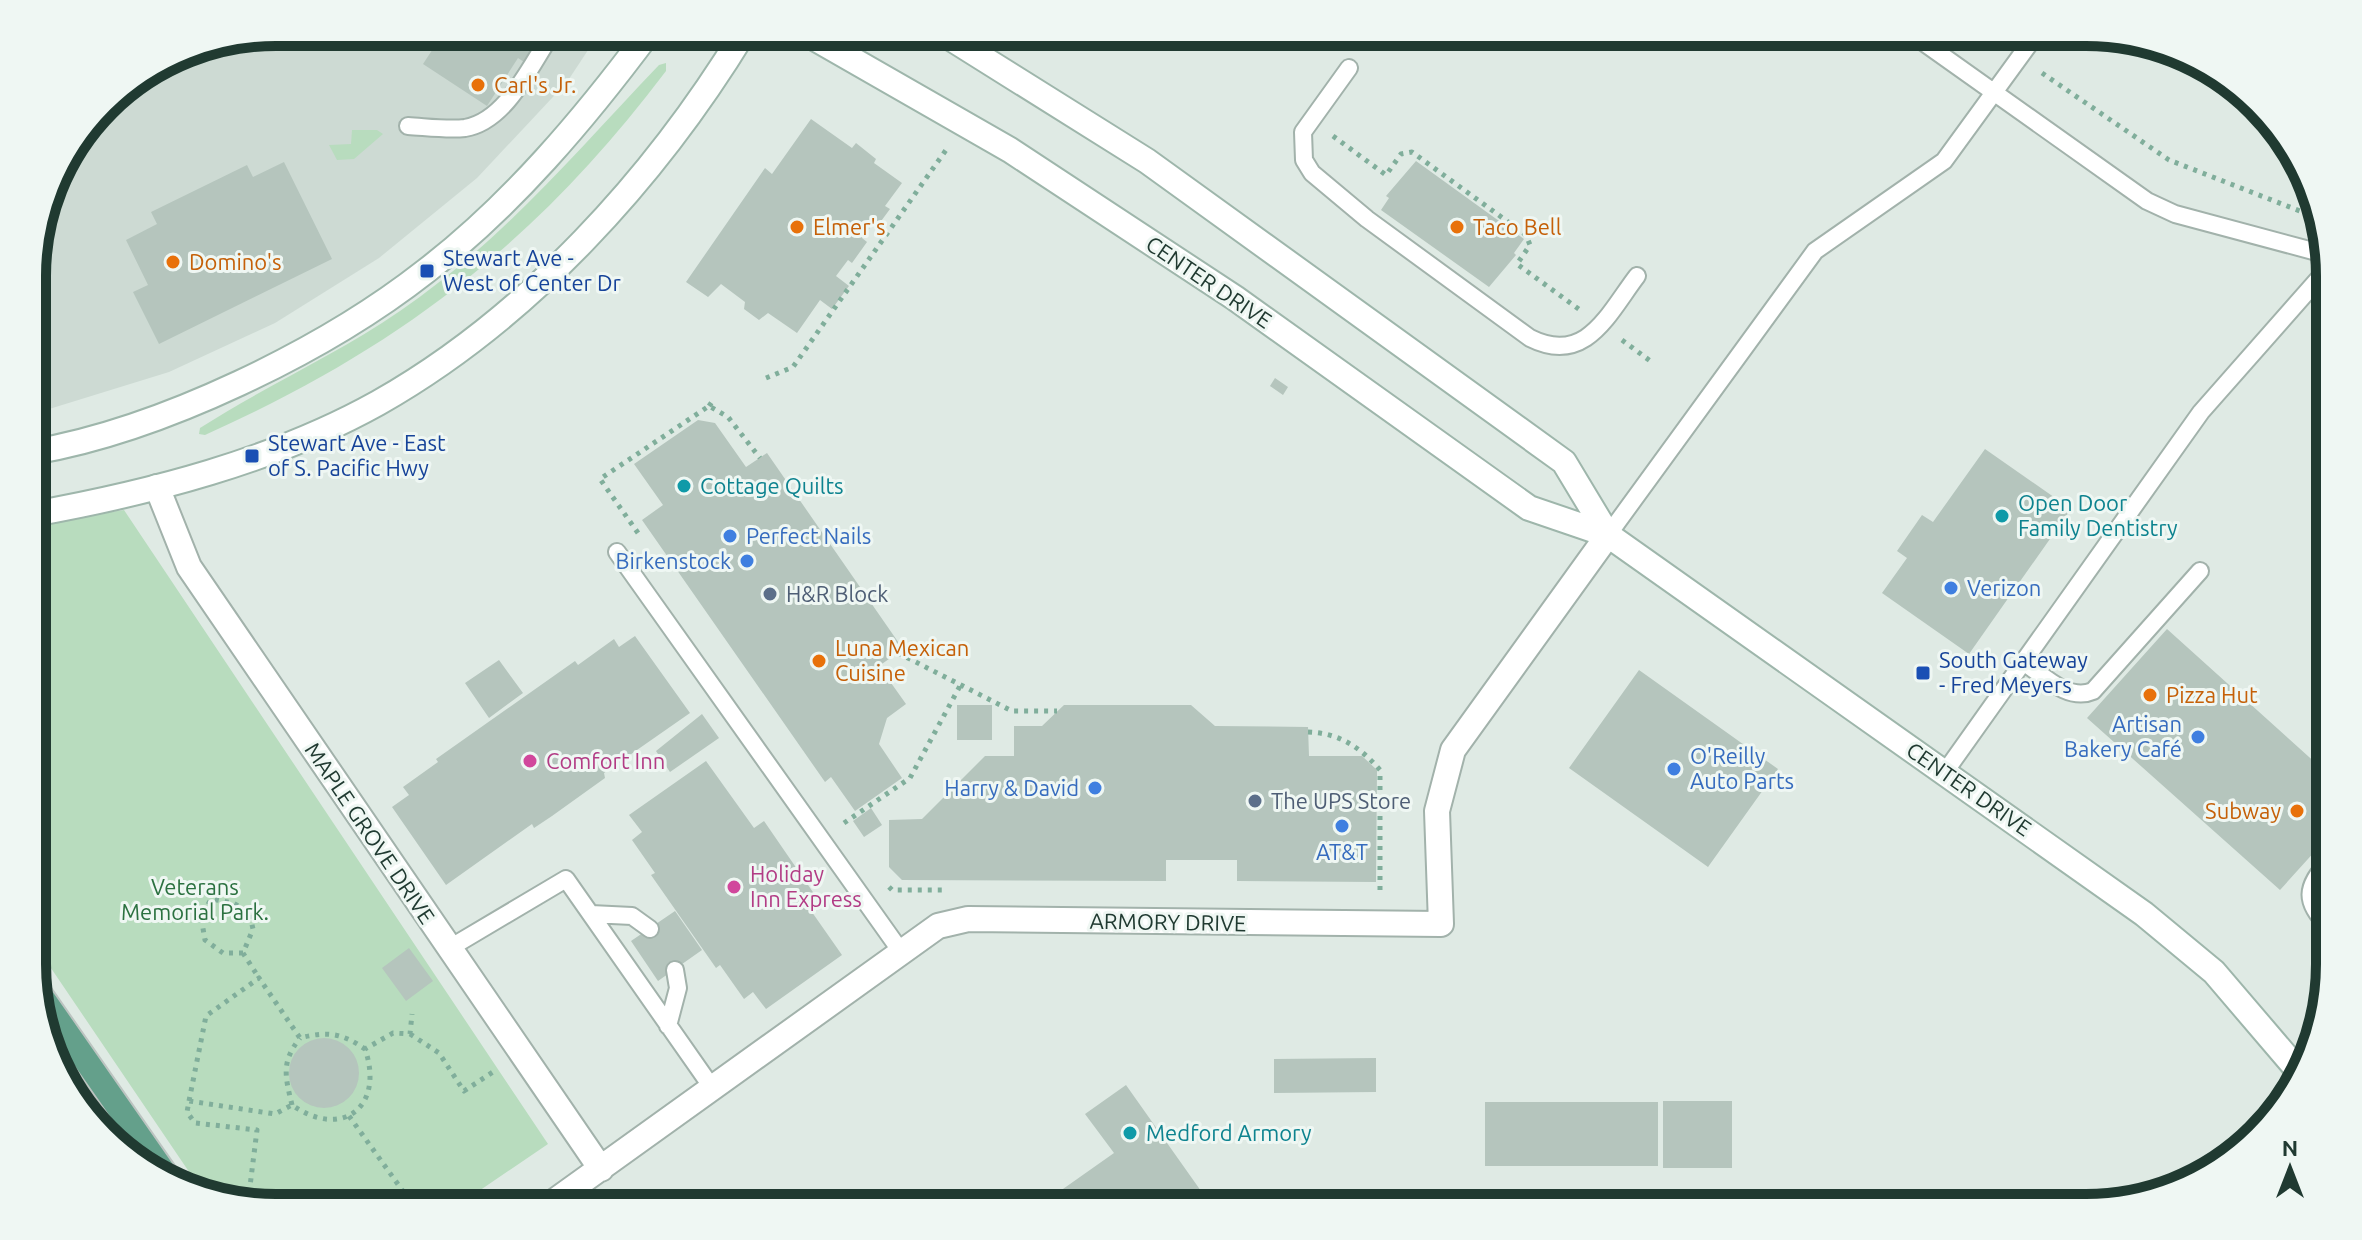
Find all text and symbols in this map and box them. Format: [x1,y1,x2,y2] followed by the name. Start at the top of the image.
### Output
[494,72,576,97] place label: Carl's Jr.
[469,76,487,94] marker: Carl's Jr.
[813,214,885,239] place label: Elmer's
[1473,214,1562,239] place label: Taco Bell
[788,218,806,236] marker: Elmer's
[1448,218,1466,236] marker: Taco Bell
[1142,230,1277,333] street label: CENTER DRIVE
[443,245,622,295] place label: Stewart Ave - West of Center Dr
[189,249,282,274] place label: Domino's
[164,253,182,271] marker: Domino's
[418,262,436,280] marker: Stewart Ave - West of Center Dr
[268,430,446,480] place label: Stewart Ave - East of S. Pacific Hwy
[243,447,261,465] marker: Stewart Ave - East of S. Pacific Hwy
[700,473,844,498] place label: Cottage Quilts
[675,477,693,495] marker: Cottage Quilts
[2018,490,2178,540] place label: Open Door Family Dentistry
[1993,507,2011,525] marker: Open Door Family Dentistry
[746,523,871,548] place label: Perfect Nails
[721,527,739,545] marker: Perfect Nails
[616,548,731,573] place label: Birkenstock
[738,552,756,570] marker: Birkenstock
[1967,575,2041,600] place label: Verizon
[1942,579,1960,597] marker: Verizon
[786,581,888,606] place label: H&R Block
[761,585,779,603] marker: H&R Block
[835,635,969,685] place label: Luna Mexican Cuisine
[1939,647,2088,697] place label: South Gateway - Fred Meyers
[810,652,828,670] marker: Luna Mexican Cuisine
[1914,664,1932,682] marker: South Gateway - Fred Meyers
[2166,682,2258,707] place label: Pizza Hut
[2141,686,2159,704] marker: Pizza Hut
[2064,711,2182,761] place label: Artisan Bakery Café
[2189,728,2207,746] marker: Artisan Bakery Café
[1902,736,2036,841] street label: CENTER DRIVE
[301,738,440,928] street label: MAPLE GROVE DRIVE
[1690,743,1794,793] place label: O'Reilly Auto Parts
[546,748,665,773] place label: Comfort Inn
[521,752,539,770] marker: Comfort Inn
[1665,760,1683,778] marker: O'Reilly Auto Parts
[944,775,1079,800] place label: Harry & David
[1086,779,1104,797] marker: Harry & David
[1271,788,1411,813] place label: The UPS Store
[1246,792,1264,810] marker: The UPS Store
[2205,798,2281,823] place label: Subway
[2288,802,2306,820] marker: Subway
[1333,817,1351,835] marker: AT&T
[1316,839,1368,864] place label: AT&T
[750,861,862,911] place label: Holiday Inn Express
[121,874,269,924] park label: Veterans Memorial Park.
[725,878,743,896] marker: Holiday Inn Express
[1089,908,1247,935] street label: ARMORY DRIVE
[1146,1120,1312,1145] place label: Medford Armory
[1121,1124,1139,1142] marker: Medford Armory
[2250,1128,2330,1208] north arrow
[2282,1135,2298,1160] text: N

